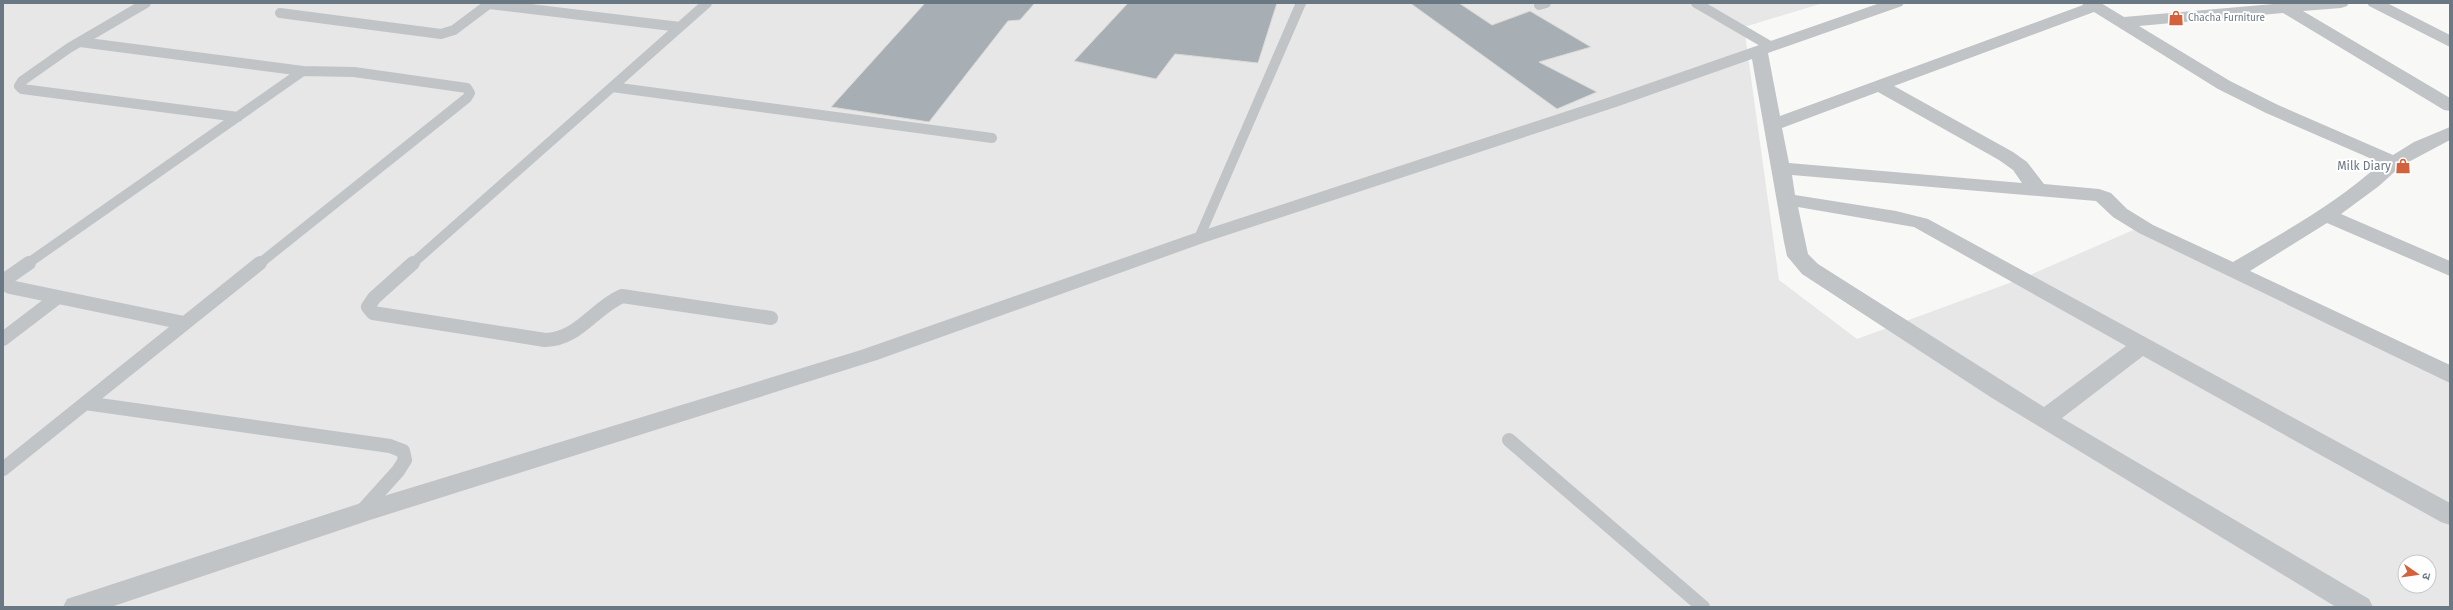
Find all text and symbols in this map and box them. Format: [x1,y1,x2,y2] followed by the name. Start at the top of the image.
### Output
[2167,9,2185,27] shop icon: Chacha Furniture
[2188,12,2265,24] place label: Chacha Furniture
[2394,157,2412,175] shop icon: Milk Diary
[2337,159,2391,173] place label: Milk Diary
[2397,554,2437,594] north arrow
[2419,572,2433,581] text: उ

